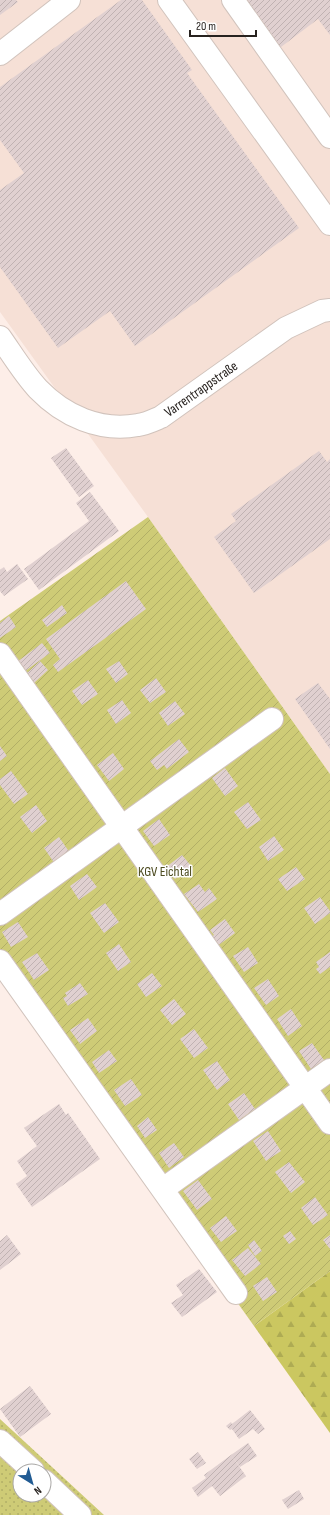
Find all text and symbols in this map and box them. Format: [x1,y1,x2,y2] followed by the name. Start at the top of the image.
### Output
[190,12,256,38] scale bar
[196,19,216,34] text: 20 m
[161,357,241,421] street label: Varrentrappstraße
[138,863,192,880] park label: KGV Eichtal
[12,1463,52,1503] north arrow
[31,1484,44,1498] text: N

